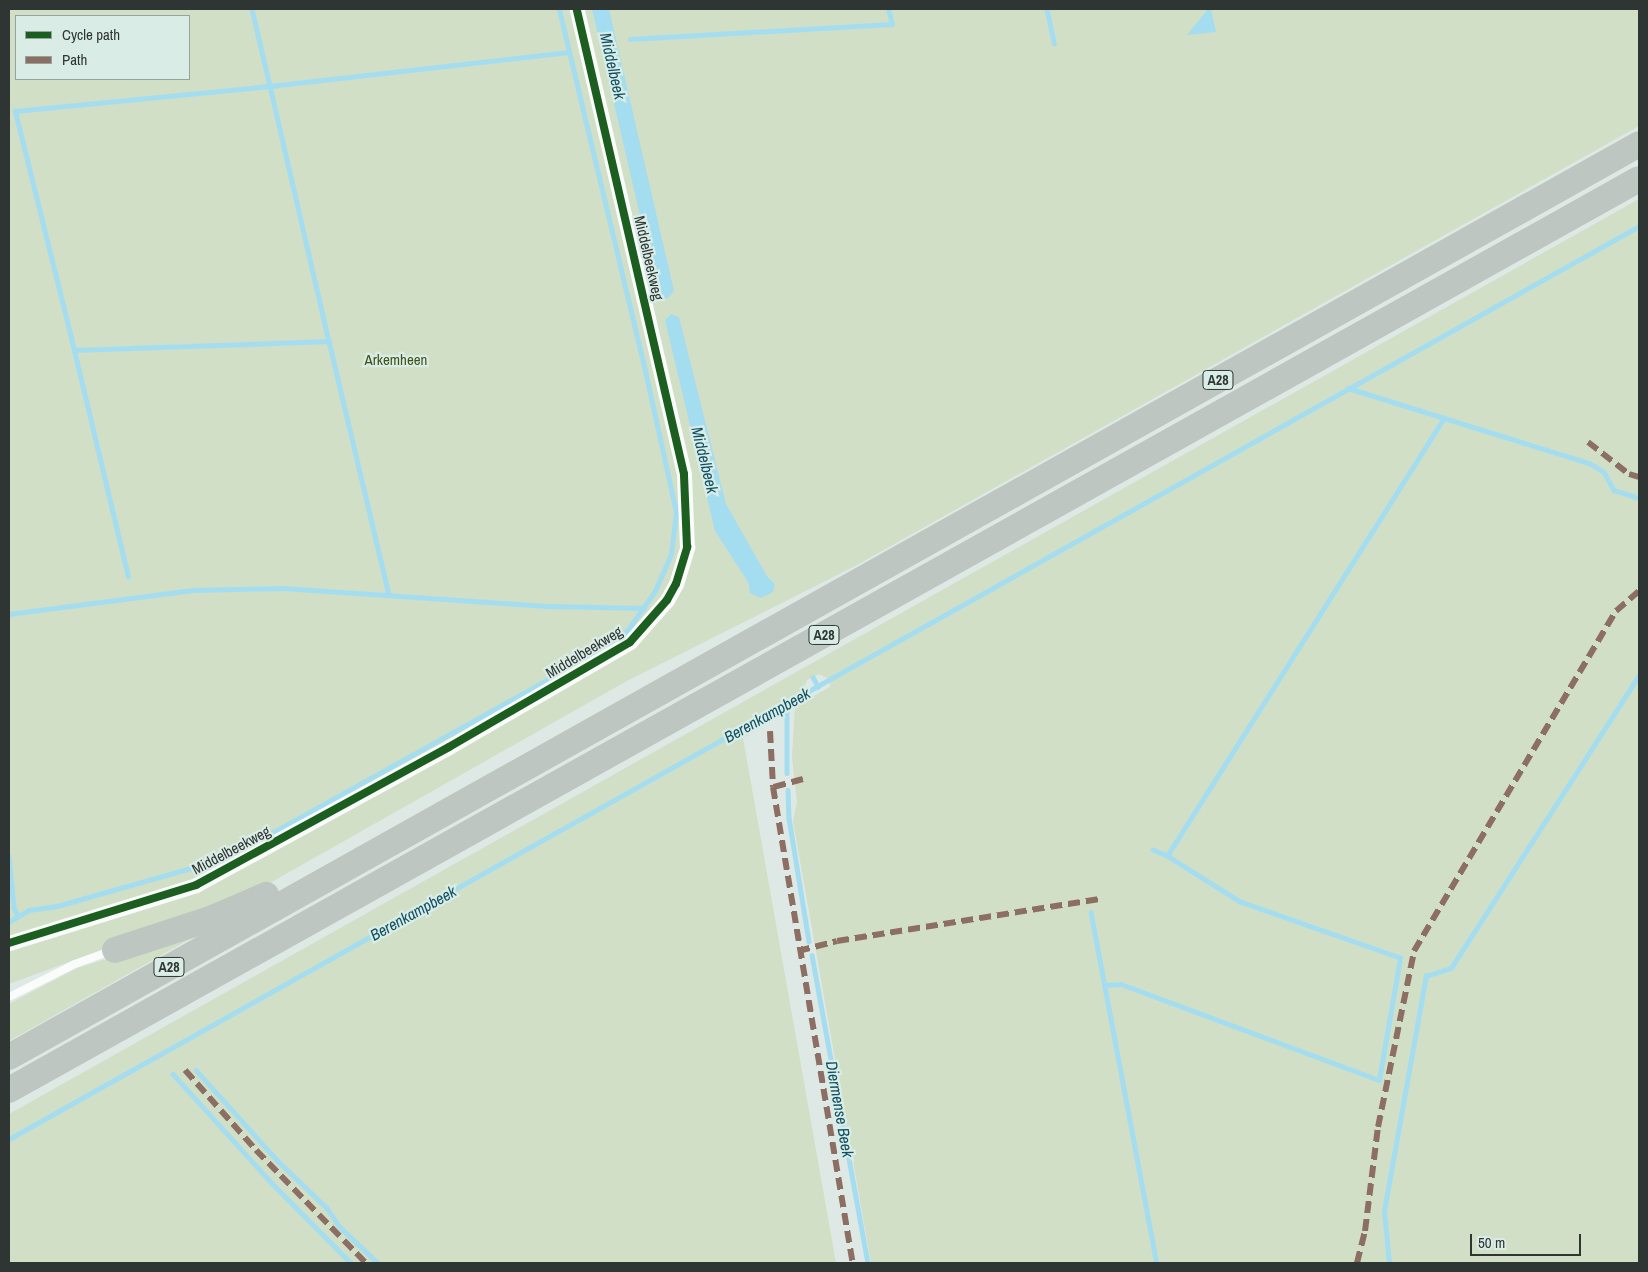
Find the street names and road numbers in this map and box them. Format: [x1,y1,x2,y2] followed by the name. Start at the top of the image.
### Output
[631,214,667,302] street label: Middelbeekweg
[1202,368,1234,392] road number: A28
[542,622,626,682] street label: Middelbeekweg
[808,624,840,646] road number: A28
[189,822,273,878] street label: Middelbeekweg
[153,956,185,979] road number: A28

